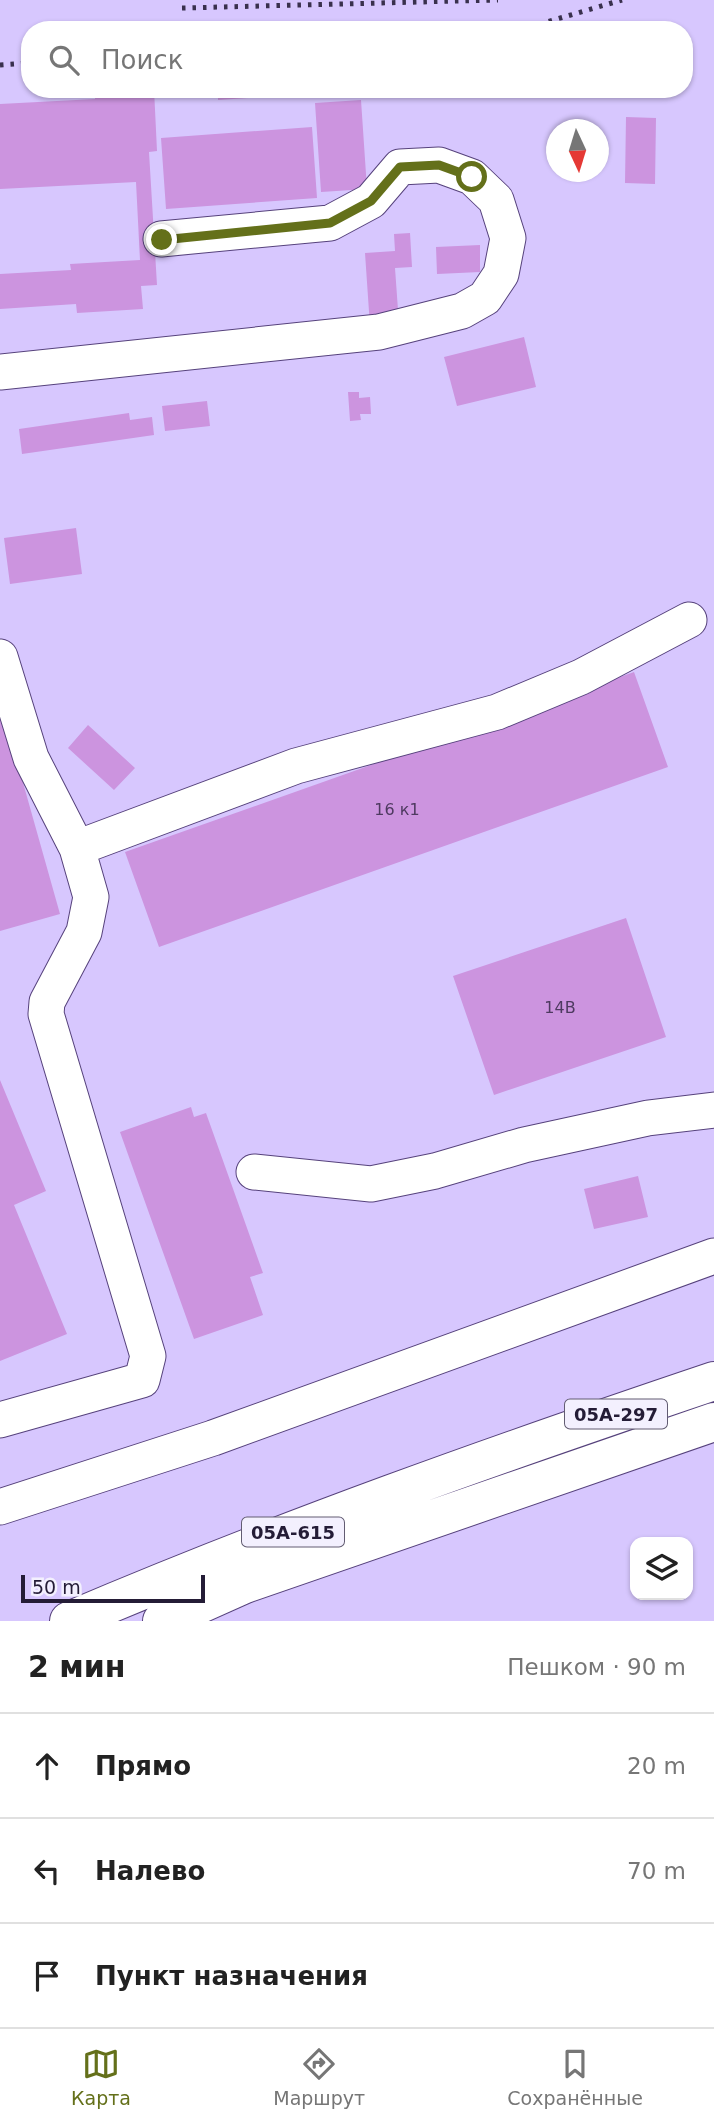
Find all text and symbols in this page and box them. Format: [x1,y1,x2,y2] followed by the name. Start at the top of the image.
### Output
[21,21,693,98] search box
[45,41,83,79] icon: search
[101,45,183,75] text: Поиск
[546,119,609,182] north arrow
[456,161,487,192] route start
[146,224,177,255] route end
[374,800,420,819] house number: 16 к1
[544,998,576,1017] house number: 14В
[565,1400,667,1428] road number: 05А-297
[242,1518,344,1546] road number: 05А-615
[630,1537,693,1600] map controls
[630,1537,693,1600] button: layers
[21,1572,205,1604] scale bar
[32,1576,81,1598] text: 50 m
[28,1649,126,1684] text: 2 мин
[507,1654,686,1680] text: Пешком · 90 m
[28,1747,66,1785] icon: ahead
[95,1751,191,1781] text: Прямо
[627,1753,686,1779] text: 20 m
[28,1852,66,1890] icon: left
[95,1856,205,1886] text: Налево
[627,1858,686,1884] text: 70 m
[28,1957,66,1995] icon: arrive
[95,1961,368,1991] text: Пункт назначения
[71,2045,131,2109] tab: Карта
[273,2045,365,2109] tab: Маршрут
[507,2045,643,2109] tab: Сохранённые

